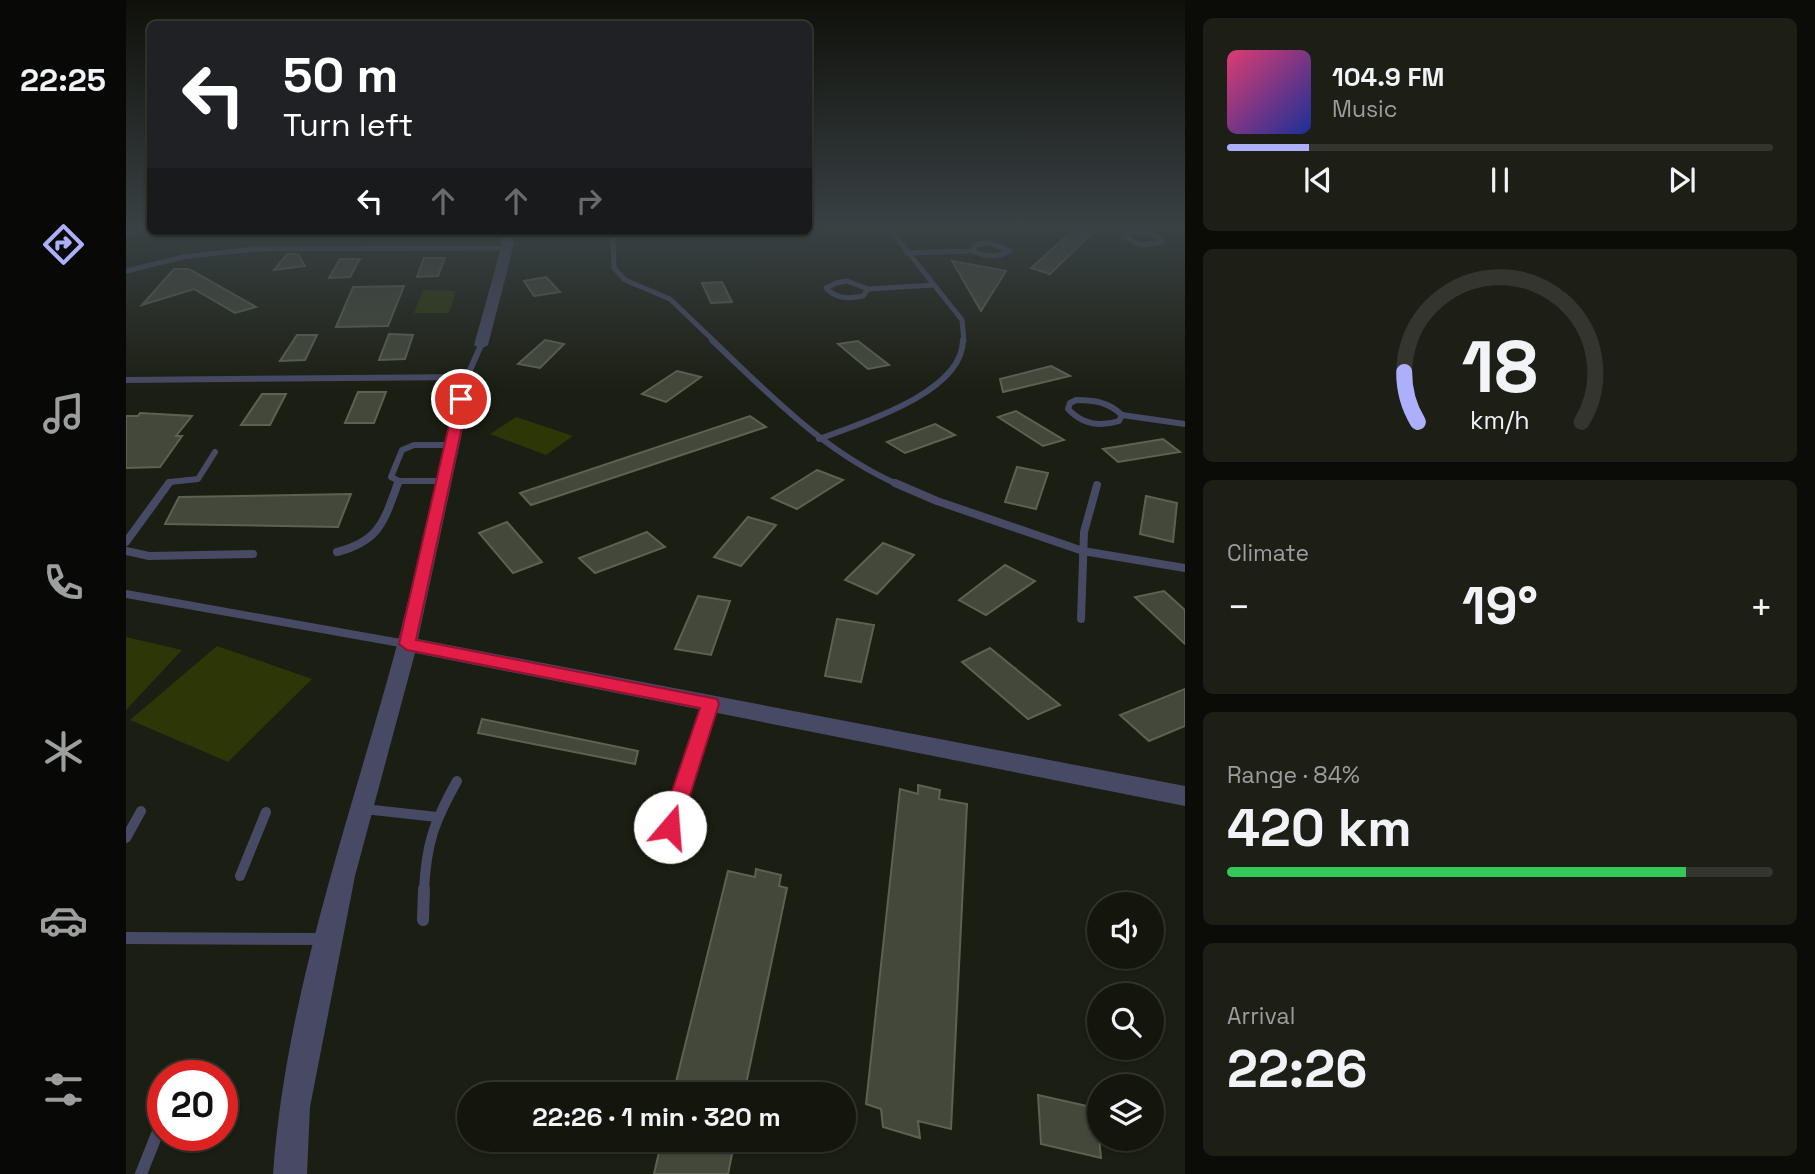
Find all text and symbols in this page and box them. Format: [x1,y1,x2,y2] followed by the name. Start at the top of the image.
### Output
[283,44,398,106] text: 50 m
[168,49,259,140] icon: left
[20,60,106,100] text: 22:25
[1332,60,1444,94] text: 104.9 FM
[1332,94,1397,124] text: Music
[283,105,413,145] text: Turn left
[1299,161,1337,199] icon: previous
[1481,161,1519,199] icon: pause
[1663,161,1701,199] icon: next
[351,182,389,220] icon: left
[424,182,462,220] icon: ahead
[497,182,535,220] icon: ahead
[570,182,608,220] icon: right
[39,220,88,269] icon: directions
[1462,320,1538,413] text: 18
[431,369,491,429] pin
[442,380,480,418] icon: arrive
[39,389,88,438] icon: music
[1470,404,1530,436] text: km/h
[1227,538,1309,568] text: Climate
[39,558,88,607] icon: phone
[1462,573,1538,639] text: 19°
[1227,583,1251,631] text: −
[1749,583,1773,631] text: +
[39,727,88,776] icon: climate
[1227,760,1360,790] text: Range · 84%
[633,790,707,864] position arrow
[1227,795,1412,861] text: 420 km
[1087,892,1164,1151] map controls
[1087,892,1164,969] button: sound
[39,896,88,945] icon: car
[1087,983,1164,1060] button: search
[1227,1001,1295,1031] text: Arrival
[1227,1036,1367,1102] text: 22:26
[147,1060,238,1151] speed limit sign: 20
[39,1065,88,1114] icon: filters
[1087,1074,1164,1151] button: layers
[532,1100,781,1134] text: 22:26 · 1 min · 320 m

